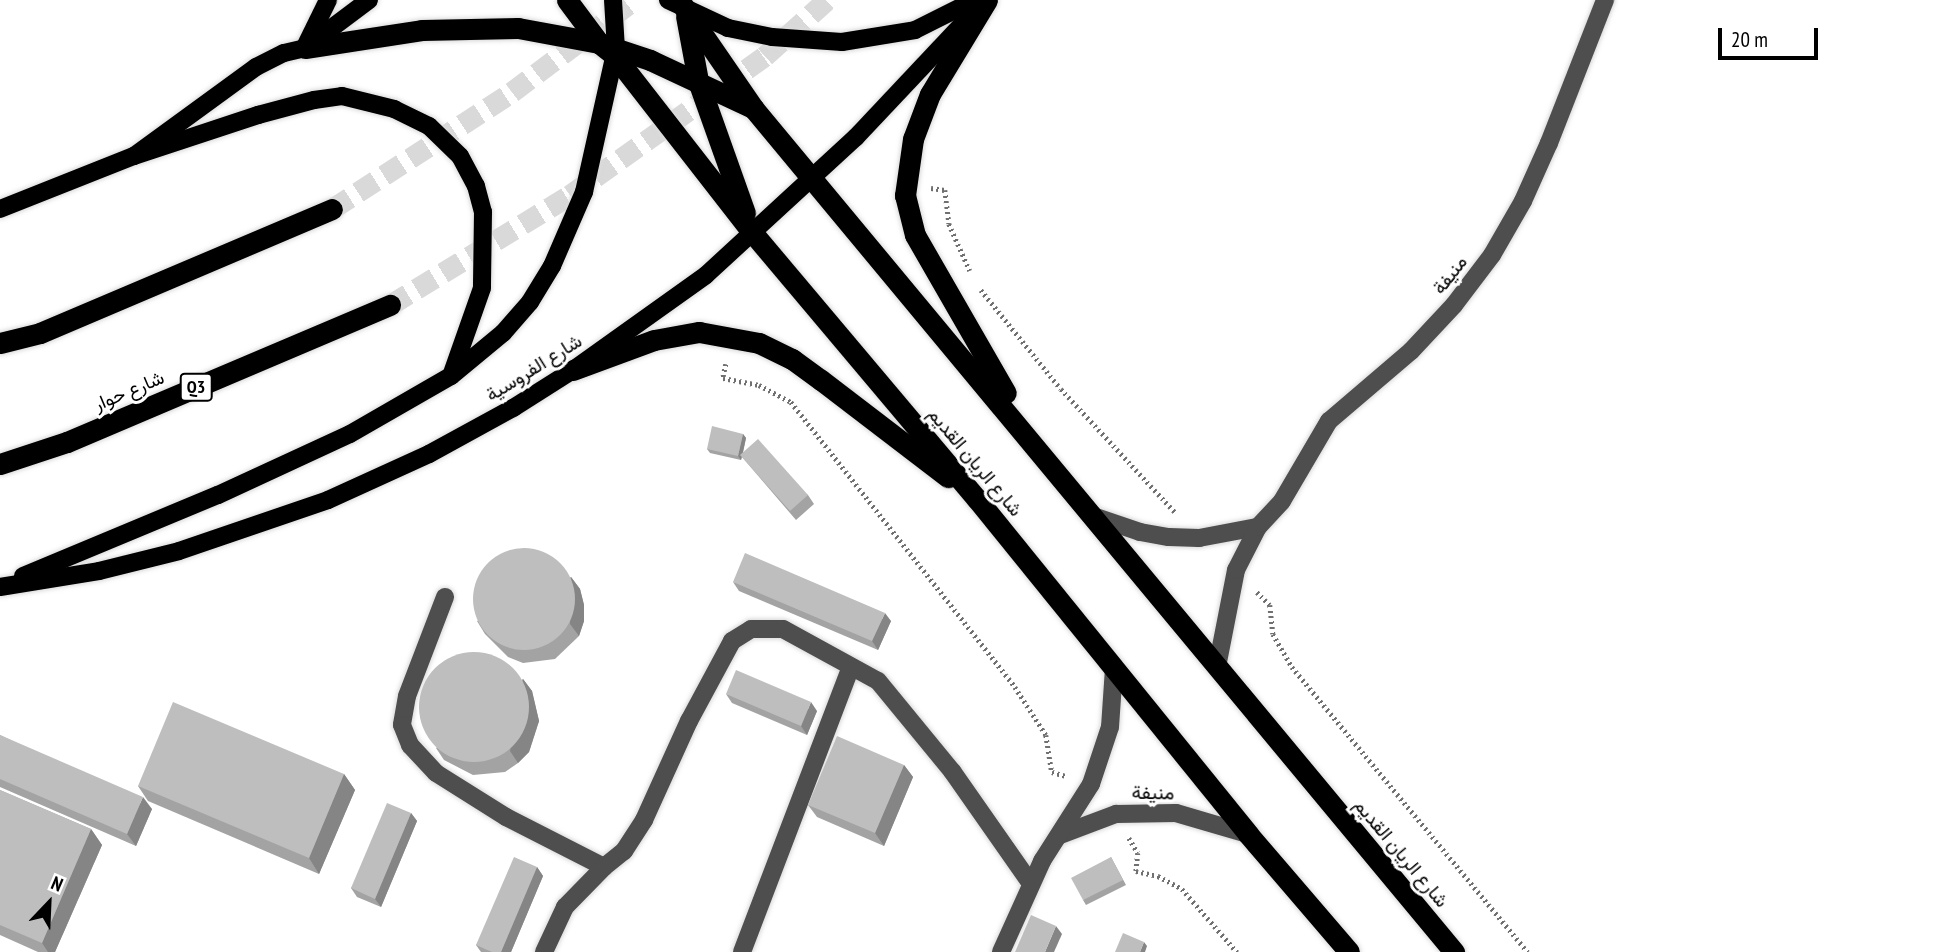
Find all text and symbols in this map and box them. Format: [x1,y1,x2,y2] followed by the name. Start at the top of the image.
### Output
[1721,14,1821,58] scale bar
[1731,26,1768,53] text: 20 m
[1428,251,1472,299] street label: منيفة
[482,330,586,406] street label: شارع الفروسية
[90,366,168,416] street label: شارع حوار
[178,372,214,402] road number: Q3
[923,403,1027,521] street label: شارع الريان القديم
[1131,781,1175,805] street label: منيفة
[1349,794,1453,912] street label: شارع الريان القديم
[14,868,84,938] north arrow
[48,871,67,897] text: N

